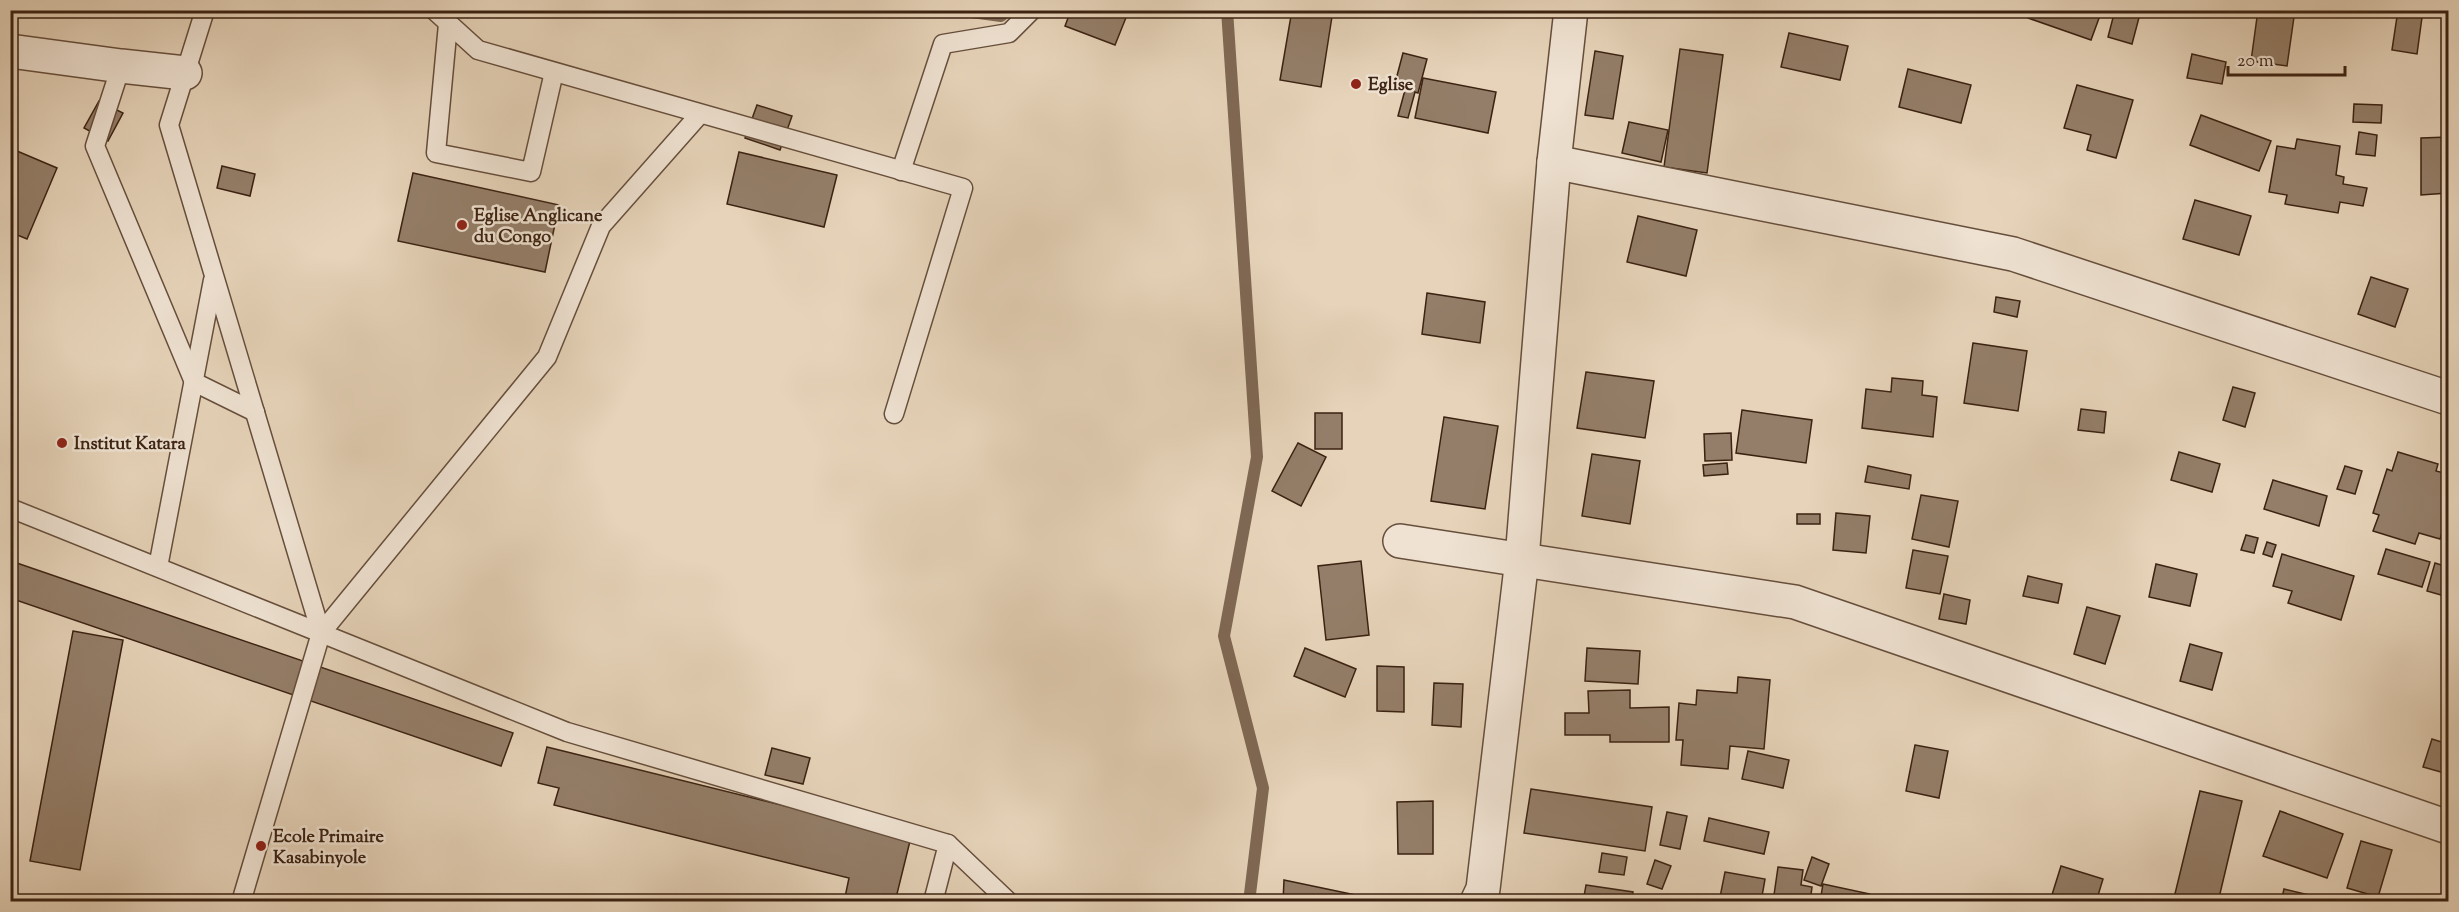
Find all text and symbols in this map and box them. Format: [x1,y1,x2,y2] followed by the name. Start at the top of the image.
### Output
[2228,39,2345,77] scale bar
[2237,49,2274,75] text: 20 m
[1368,73,1414,99] place label: Eglise
[1349,77,1363,91] marker: Eglise
[474,204,603,251] place label: Eglise Anglicane du Congo
[455,218,469,232] marker: Eglise Anglicane du Congo
[74,432,186,458] place label: Institut Katara
[55,436,69,450] marker: Institut Katara
[273,825,385,872] place label: Ecole Primaire Kasabinyole
[254,839,268,853] marker: Ecole Primaire Kasabinyole

